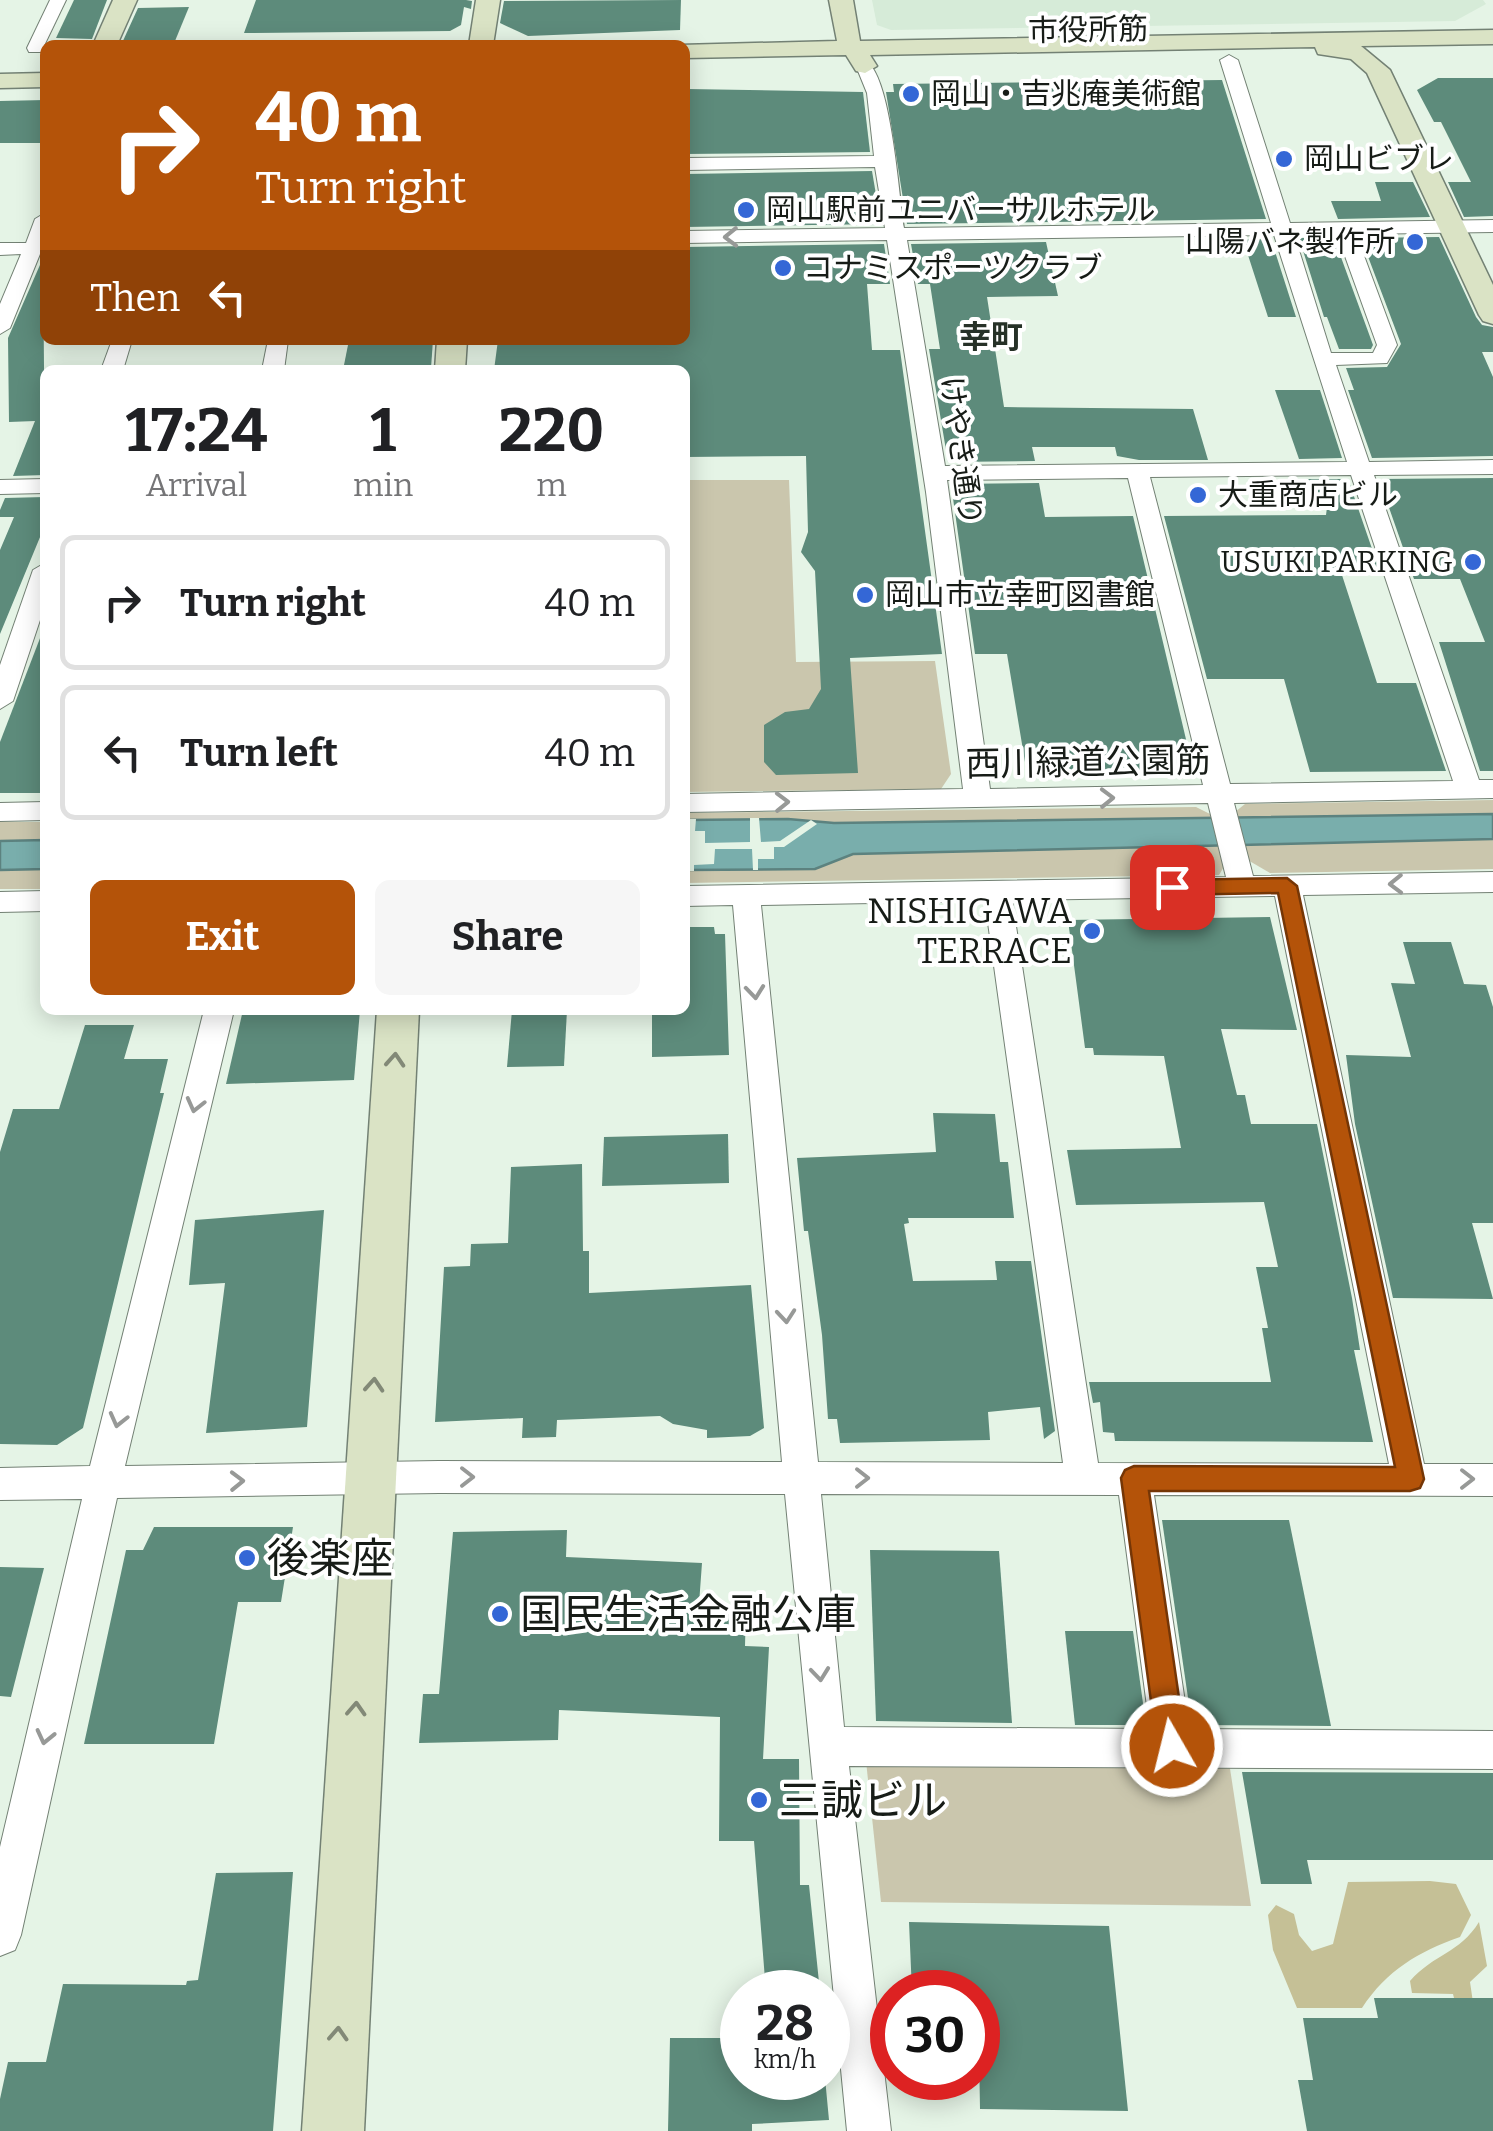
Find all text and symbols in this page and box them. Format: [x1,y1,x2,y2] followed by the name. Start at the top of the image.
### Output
[1028,11,1148,49] street label: 市役所筋
[255,76,421,160] text: 40 m
[931,76,1201,112] place label: 岡山・吉兆庵美術館
[90,80,220,210] icon: right
[900,83,922,105] marker: 岡山・吉兆庵美術館
[1304,141,1454,177] place label: 岡山ビブレ
[1273,148,1295,170] marker: 岡山ビブレ
[255,161,467,215] text: Turn right
[766,192,1155,228] place label: 岡山駅前ユニバーサルホテル
[735,199,757,221] marker: 岡山駅前ユニバーサルホテル
[1185,224,1395,260] place label: 山陽バネ製作所
[722,226,738,248] one-way arrow
[1404,231,1426,253] marker: 山陽バネ製作所
[803,250,1102,286] place label: コナミスポーツクラブ
[772,257,794,279] marker: コナミスポーツクラブ
[200,270,255,325] icon: left
[90,275,180,321] text: Then
[959,318,1023,356] district label: 幸町
[933,374,989,528] street label: けやき通り
[126,395,267,467] text: 17:24
[370,395,396,467] text: 1
[499,395,604,467] text: 220
[146,466,247,504] text: Arrival
[353,466,413,504] text: min
[536,466,567,504] text: m
[1218,477,1398,513] place label: 大重商店ビル
[1187,484,1209,506] marker: 大重商店ビル
[1221,544,1453,580] place label: USUKI PARKING
[1462,551,1484,573] marker: USUKI PARKING
[95,575,150,630] icon: right
[885,577,1155,613] place label: 岡山市立幸町図書館
[180,580,366,626] text: Turn right
[545,580,635,626] text: 40 m
[854,584,876,606] marker: 岡山市立幸町図書館
[95,725,150,780] icon: left
[180,730,338,776] text: Turn left
[545,730,635,776] text: 40 m
[965,739,1211,785] street label: 西川緑道公園筋
[1100,787,1116,809] one-way arrow
[776,791,791,813] one-way arrow
[1130,845,1215,930] pin
[1145,860,1200,915] icon: arrive
[1387,873,1403,894] one-way arrow
[90,880,355,995] button: Exit
[375,880,640,995] button: Share
[867,890,1072,972] place label: NISHIGAWA TERRACE
[1081,920,1103,942] marker: NISHIGAWA TERRACE
[744,984,765,1000] one-way arrow
[384,1052,405,1068] one-way arrow
[186,1096,207,1113] one-way arrow
[774,1308,796,1324] one-way arrow
[363,1376,384,1392] one-way arrow
[109,1411,130,1428] one-way arrow
[460,1466,475,1488] one-way arrow
[854,1468,870,1489] one-way arrow
[1460,1468,1475,1490] one-way arrow
[230,1471,246,1492] one-way arrow
[267,1534,393,1584] place label: 後楽座
[236,1547,258,1569] marker: 後楽座
[520,1590,856,1640] place label: 国民生活金融公庫
[489,1603,511,1625] marker: 国民生活金融公庫
[809,1666,830,1682] one-way arrow
[1120,1694,1224,1798] position arrow
[345,1701,366,1717] one-way arrow
[36,1728,57,1745] one-way arrow
[779,1776,947,1826] place label: 三誠ビル
[748,1789,770,1811] marker: 三誠ビル
[870,1970,1000,2100] speed limit sign: 30
[756,1993,814,2053] text: 28
[327,2025,348,2041] one-way arrow
[754,2045,816,2075] text: km/h

